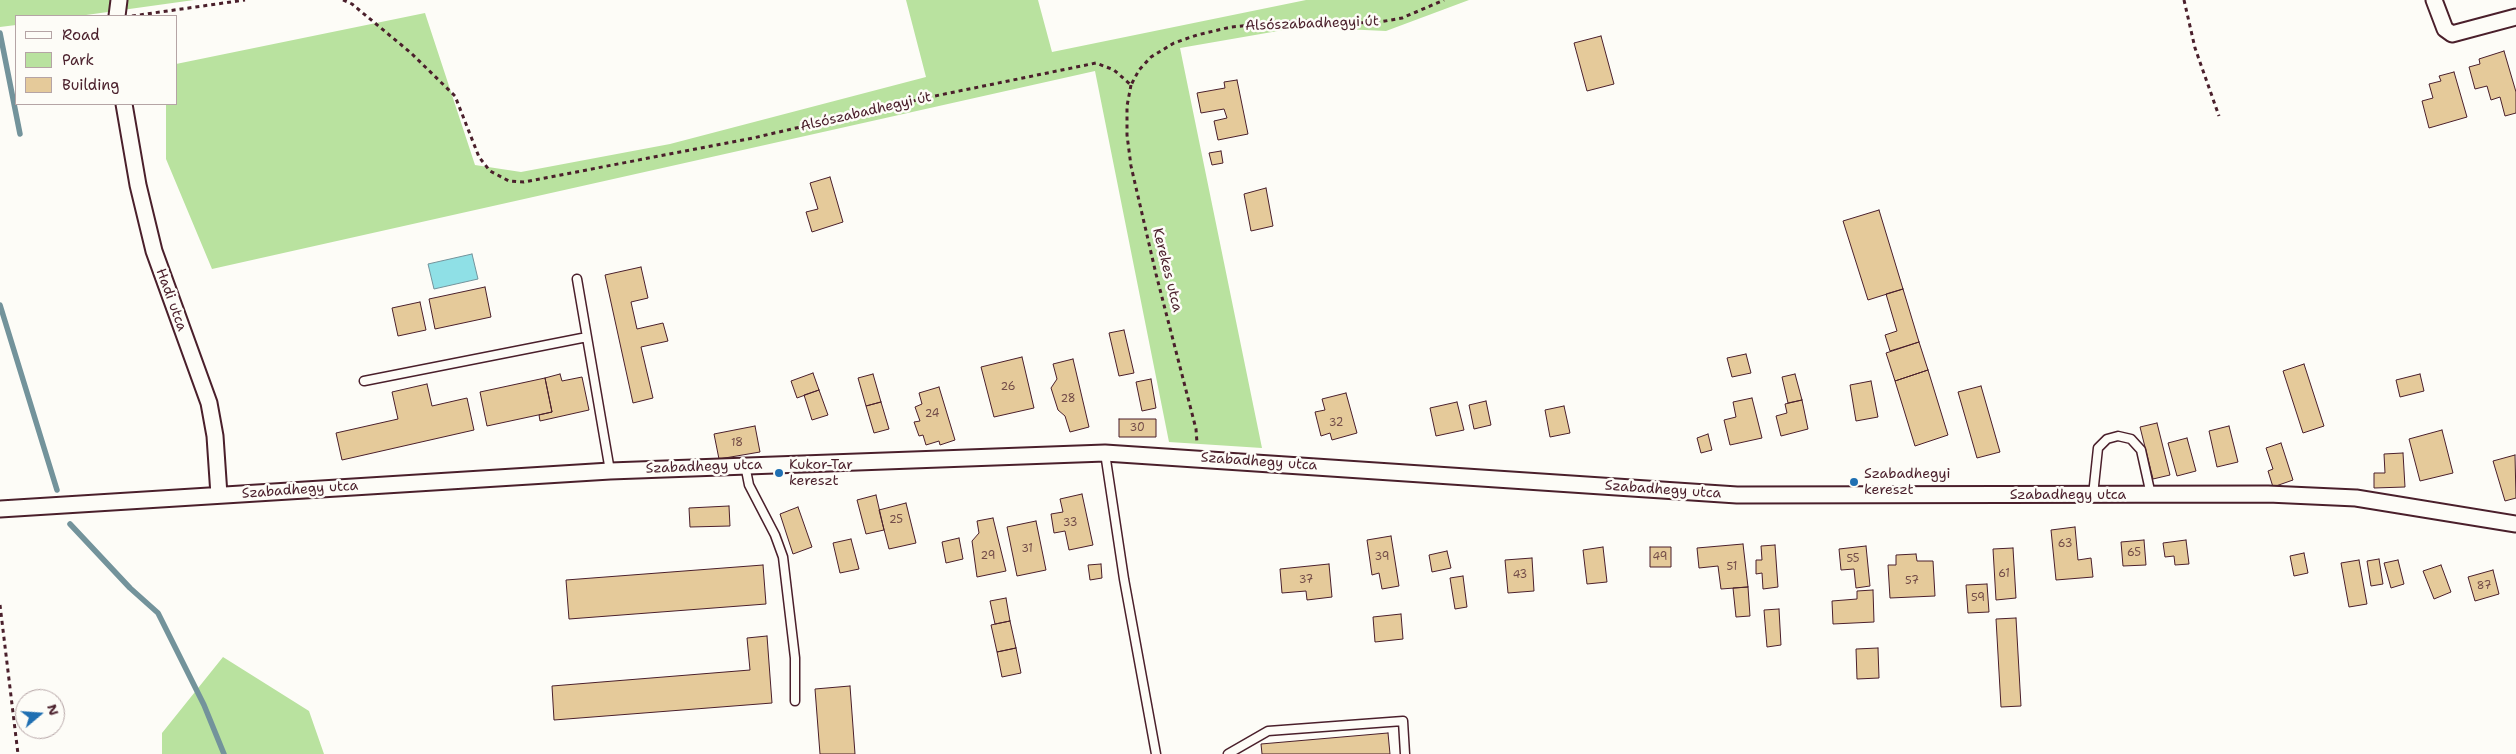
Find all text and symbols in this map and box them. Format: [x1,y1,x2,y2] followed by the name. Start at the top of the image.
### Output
[1245,13,1379,35] street label: Alsószabadhegyi út
[15,15,178,105] legend
[62,25,100,45] text: Road
[62,50,94,70] text: Park
[62,75,119,95] text: Building
[799,89,933,135] street label: Alsószabadhegyi út
[1148,226,1186,314] street label: Kerekes utca
[152,266,190,334] street label: Hadi utca
[1001,380,1015,394] house number: 26
[1060,392,1076,406] house number: 28
[925,407,939,421] house number: 24
[1329,416,1343,430] house number: 32
[1129,421,1145,435] house number: 30
[731,436,743,450] house number: 18
[1200,450,1318,474] street label: Szabadhegy utca
[645,457,763,477] street label: Szabadhegy utca
[789,457,853,490] place label: Kukor-Tar kereszt
[1864,466,1950,498] place label: Szabadhegyi kereszt
[773,467,785,479] marker: Kukor-Tar kereszt
[1848,476,1860,488] marker: Szabadhegyi kereszt
[241,478,359,502] street label: Szabadhegy utca
[1604,478,1722,502] street label: Szabadhegy utca
[2010,487,2126,503] street label: Szabadhegy utca
[889,513,903,527] house number: 25
[1063,516,1077,530] house number: 33
[2058,537,2072,551] house number: 63
[1021,542,1033,556] house number: 31
[2127,546,2141,560] house number: 65
[981,549,995,563] house number: 29
[1375,550,1389,564] house number: 39
[1653,550,1667,564] house number: 49
[1846,552,1860,566] house number: 55
[1727,560,1737,574] house number: 51
[1998,567,2010,581] house number: 61
[1513,568,1527,582] house number: 43
[1299,573,1313,587] house number: 37
[1905,574,1919,588] house number: 57
[2477,579,2491,593] house number: 87
[1971,591,1985,605] house number: 59
[15,689,65,739] north arrow
[43,702,64,718] text: N

